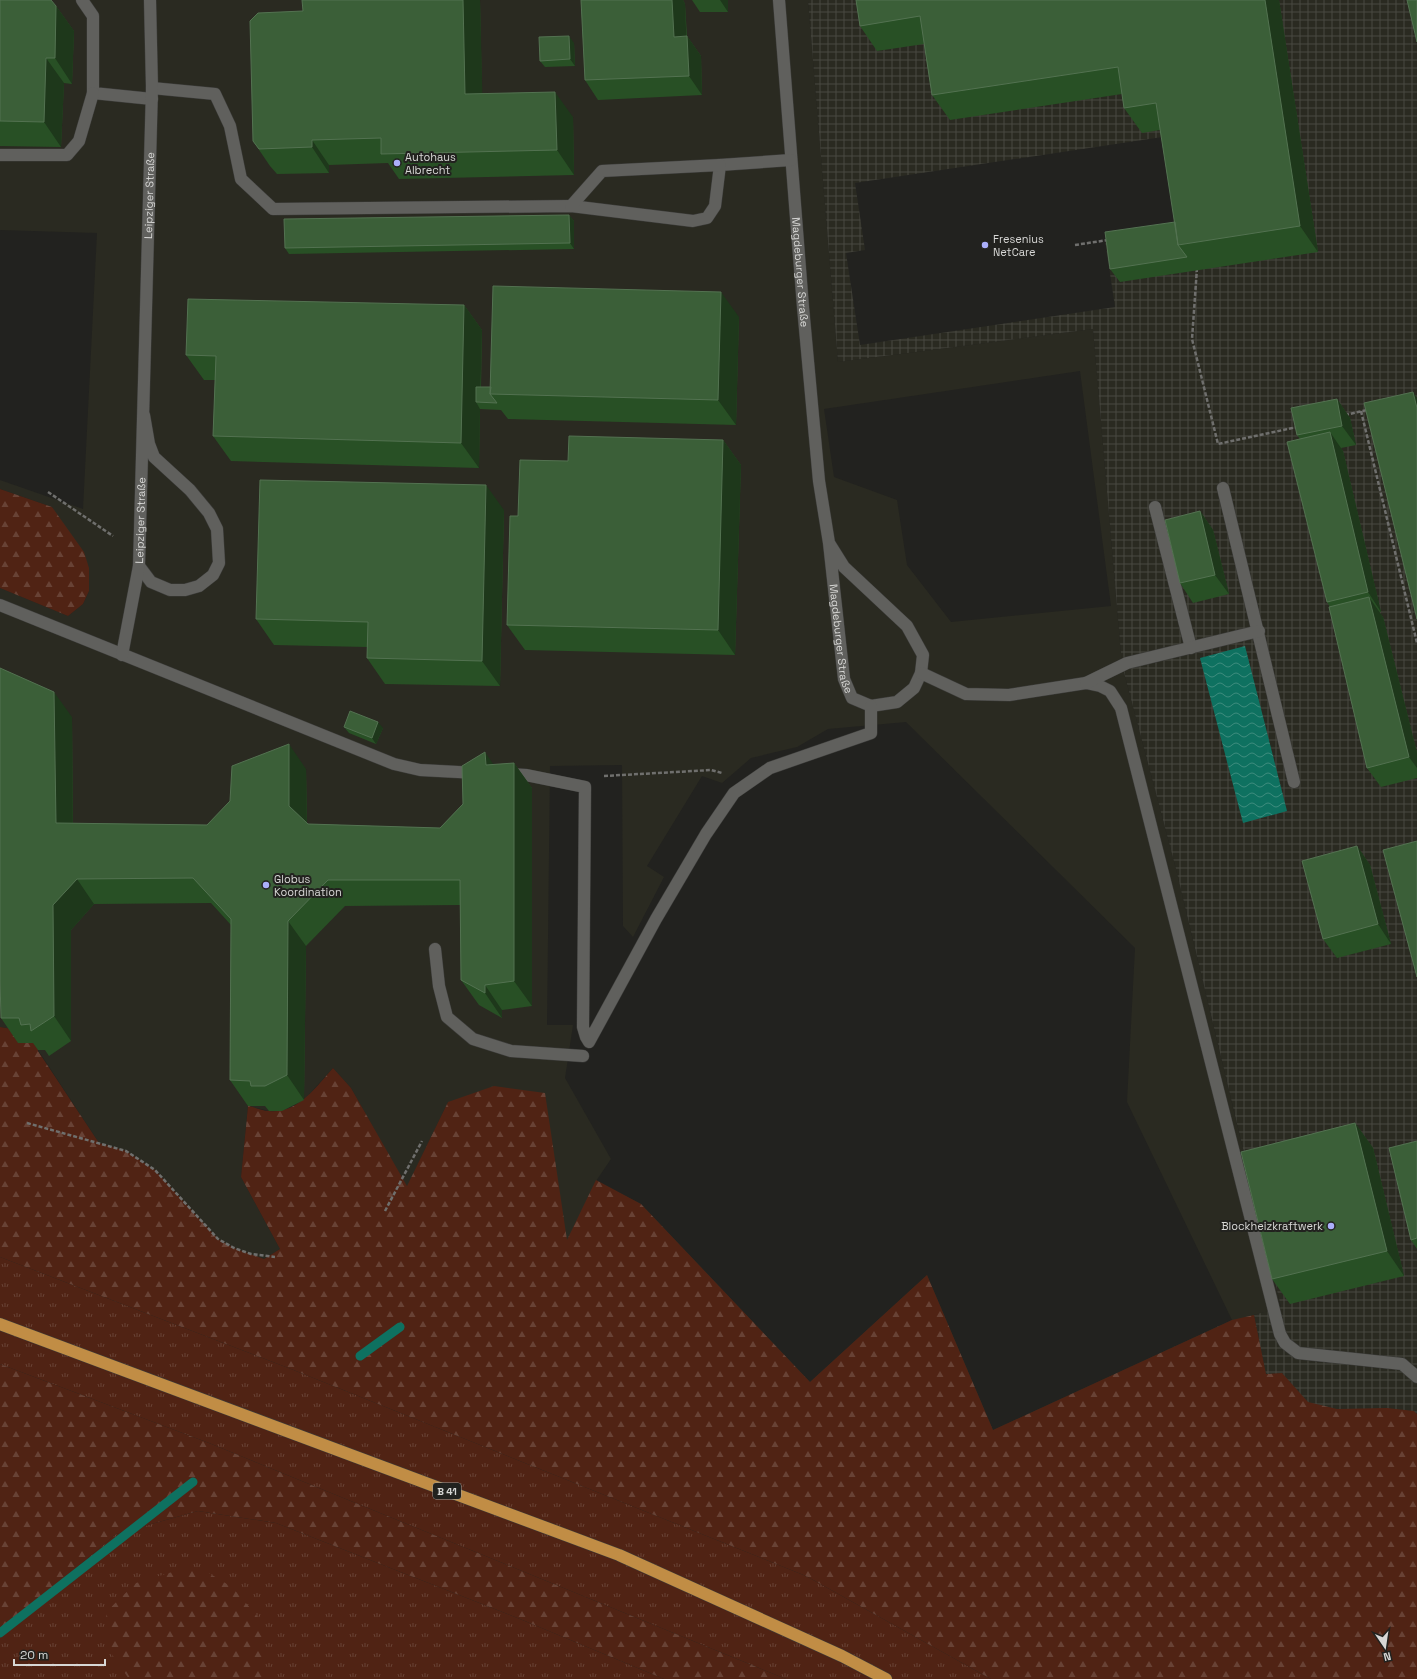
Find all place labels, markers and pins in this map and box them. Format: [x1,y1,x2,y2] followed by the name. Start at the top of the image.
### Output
[405,150,456,177] place label: Autohaus Albrecht
[392,158,402,168] marker: Autohaus Albrecht
[993,232,1044,259] place label: Fresenius NetCare
[980,240,990,250] marker: Fresenius NetCare
[274,872,342,899] place label: Globus Koordination
[261,880,271,890] marker: Globus Koordination
[1221,1219,1323,1233] place label: Blockheizkraftwerk
[1326,1221,1336,1231] marker: Blockheizkraftwerk

